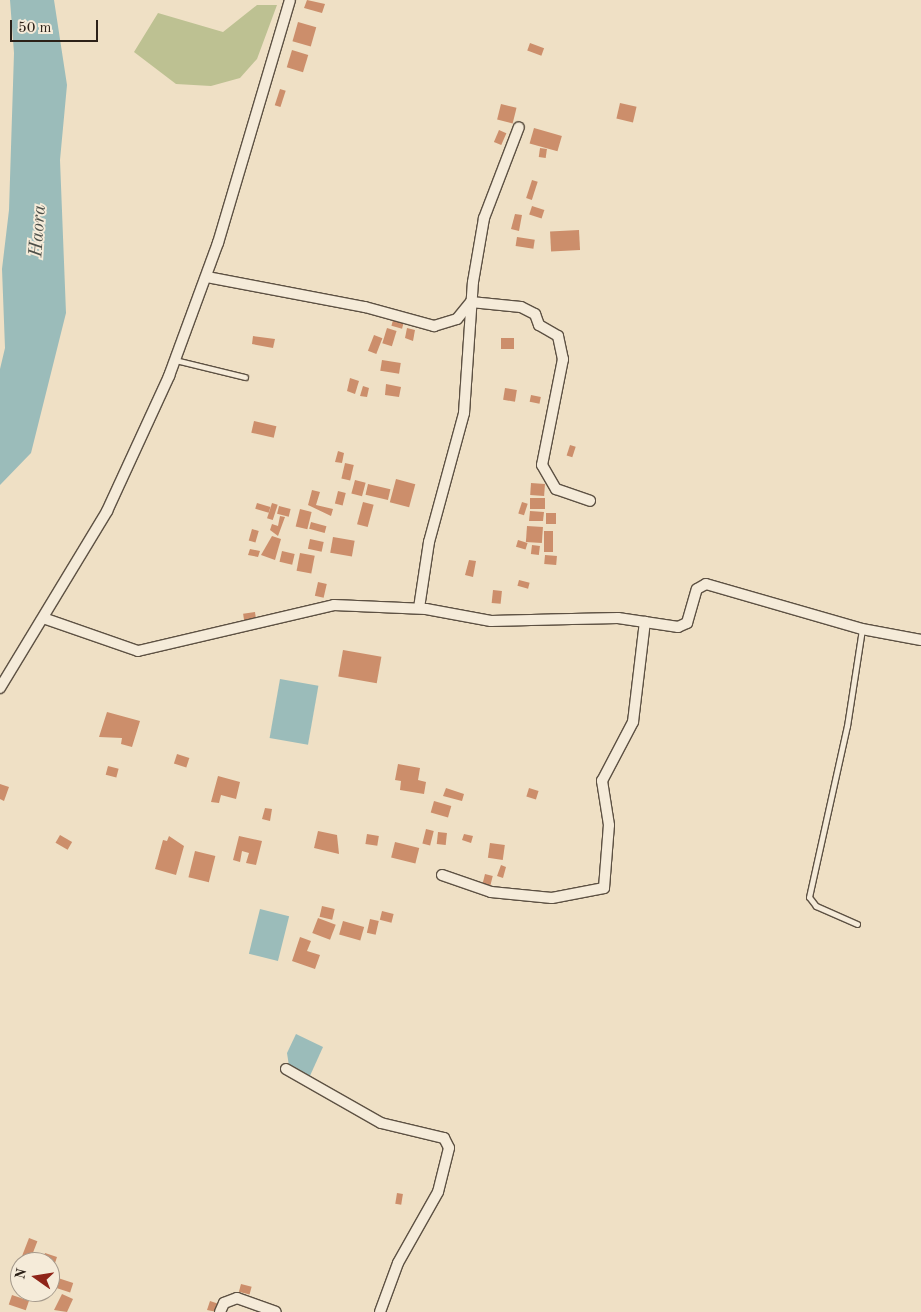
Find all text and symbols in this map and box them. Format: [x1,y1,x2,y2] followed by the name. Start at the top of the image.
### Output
[12,10,100,42] scale bar
[18,21,52,36] text: 50 m
[26,204,52,258] water label: Haora
[10,1252,60,1302] north arrow
[13,1267,29,1281] text: N

